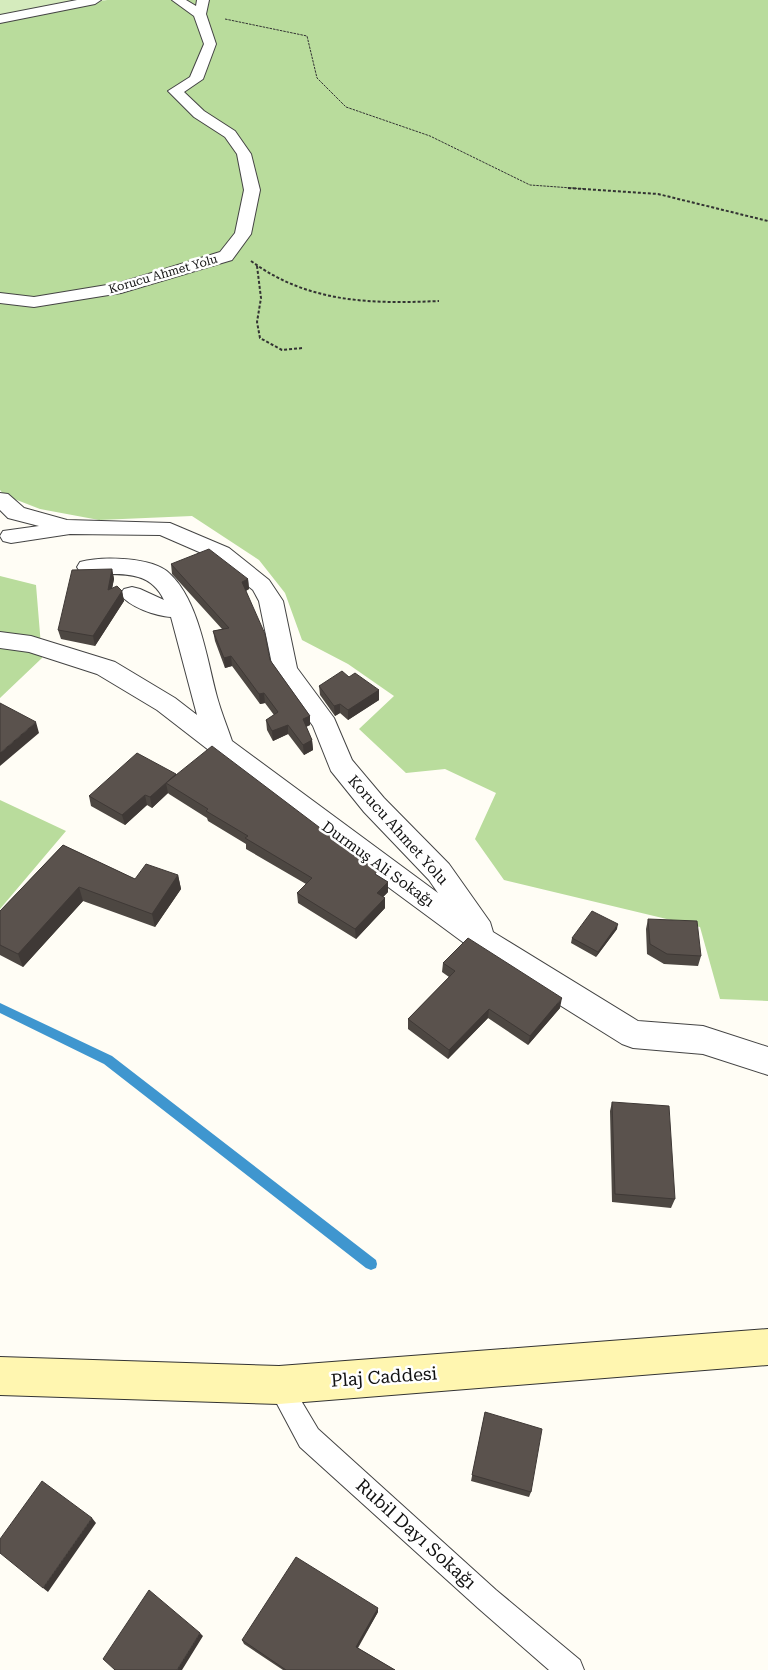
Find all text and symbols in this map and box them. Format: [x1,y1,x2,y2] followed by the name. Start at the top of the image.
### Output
[107,252,220,296] street label: Korucu Ahmet Yolu
[344,772,452,889] street label: Korucu Ahmet Yolu
[318,817,438,911] street label: Durmuş Ali Sokağı
[330,1362,438,1391] street label: Plaj Caddesi
[352,1474,481,1593] street label: Rubil Dayı Sokağı

